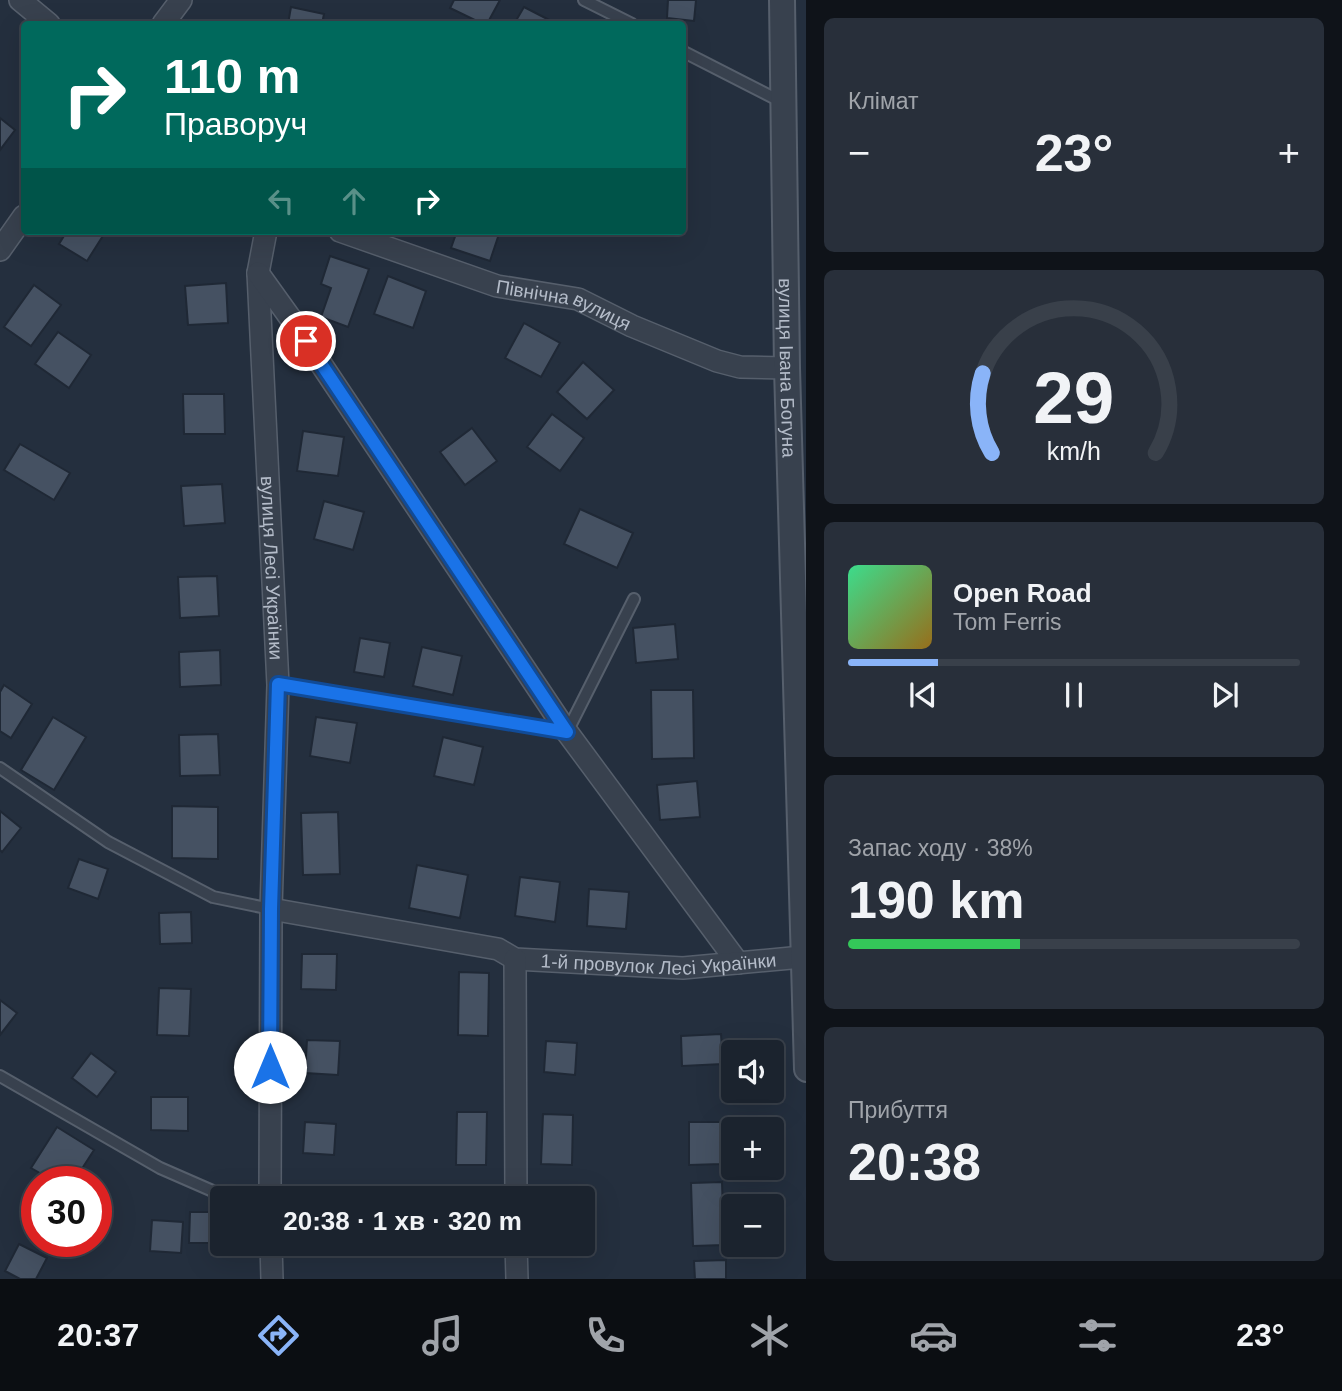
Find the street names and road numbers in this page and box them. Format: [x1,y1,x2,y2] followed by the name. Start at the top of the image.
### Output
[495,276,635,334] street label: Північна вулиця
[775,278,800,458] street label: вулиця Івана Богуна
[257,475,287,661] street label: вулиця Лесі Українки
[540,949,777,979] street label: 1-й провулок Лесі Українки

